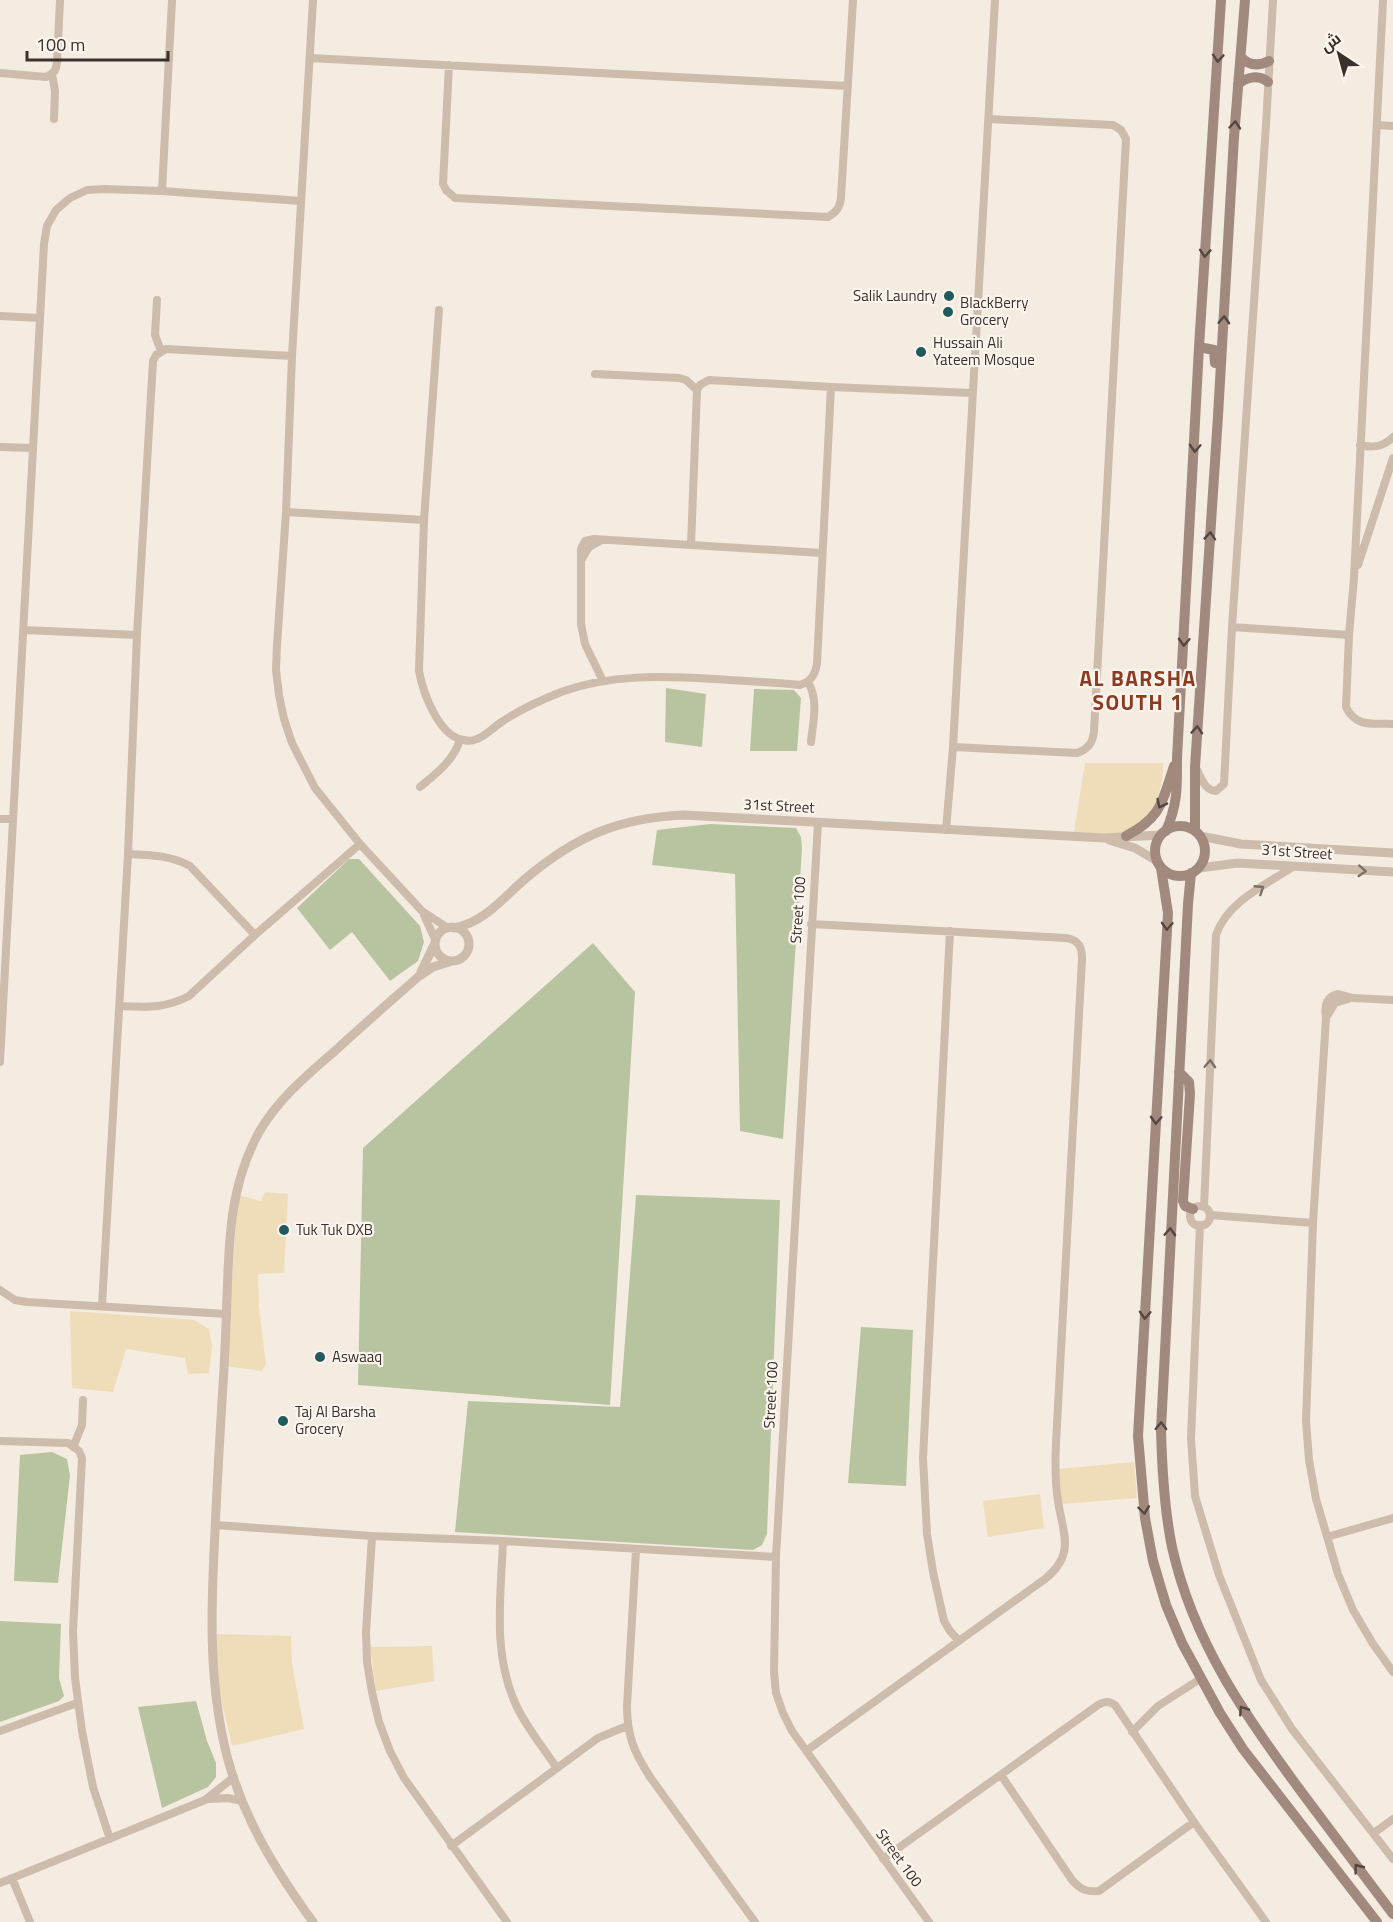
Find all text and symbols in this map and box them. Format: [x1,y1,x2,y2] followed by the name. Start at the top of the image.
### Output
[27,24,168,62] scale bar
[1309,24,1369,84] north arrow
[1315,26,1346,58] text: ش
[36,31,85,58] text: 100 m
[1211,54,1224,63] one-way arrow
[1228,121,1241,130] one-way arrow
[1199,249,1212,258] one-way arrow
[853,284,937,307] place label: Salik Laundry
[942,289,956,303] marker: Salik Laundry
[960,291,1028,331] place label: BlackBerry Grocery
[941,305,955,319] marker: BlackBerry Grocery
[1217,316,1230,325] one-way arrow
[933,331,1035,371] place label: Hussain Ali Yateem Mosque
[914,345,928,359] marker: Hussain Ali Yateem Mosque
[1188,443,1201,452] one-way arrow
[1204,531,1217,540] one-way arrow
[1177,638,1190,647] one-way arrow
[1079,662,1197,718] district label: AL BARSHA SOUTH 1
[1191,726,1204,735] one-way arrow
[743,792,816,819] street label: 31st Street
[1156,797,1168,808] one-way arrow
[1261,838,1334,866] street label: 31st Street
[1357,864,1366,877] one-way arrow
[784,876,811,944] street label: Street 100
[1253,885,1264,896] one-way arrow
[1161,921,1174,930] one-way arrow
[1203,1060,1216,1069] one-way arrow
[1150,1116,1163,1125] one-way arrow
[296,1218,373,1241] place label: Tuk Tuk DXB
[277,1223,291,1237] marker: Tuk Tuk DXB
[1164,1227,1177,1236] one-way arrow
[1139,1311,1152,1320] one-way arrow
[332,1345,382,1368] place label: Aswaaq
[313,1350,327,1364] marker: Aswaaq
[757,1361,784,1429] street label: Street 100
[295,1400,376,1440] place label: Taj Al Barsha Grocery
[276,1414,290,1428] marker: Taj Al Barsha Grocery
[1155,1422,1167,1431] one-way arrow
[1137,1505,1150,1514] one-way arrow
[1239,1706,1250,1717] one-way arrow
[870,1824,928,1892] street label: Street 100
[1354,1863,1365,1874] one-way arrow

